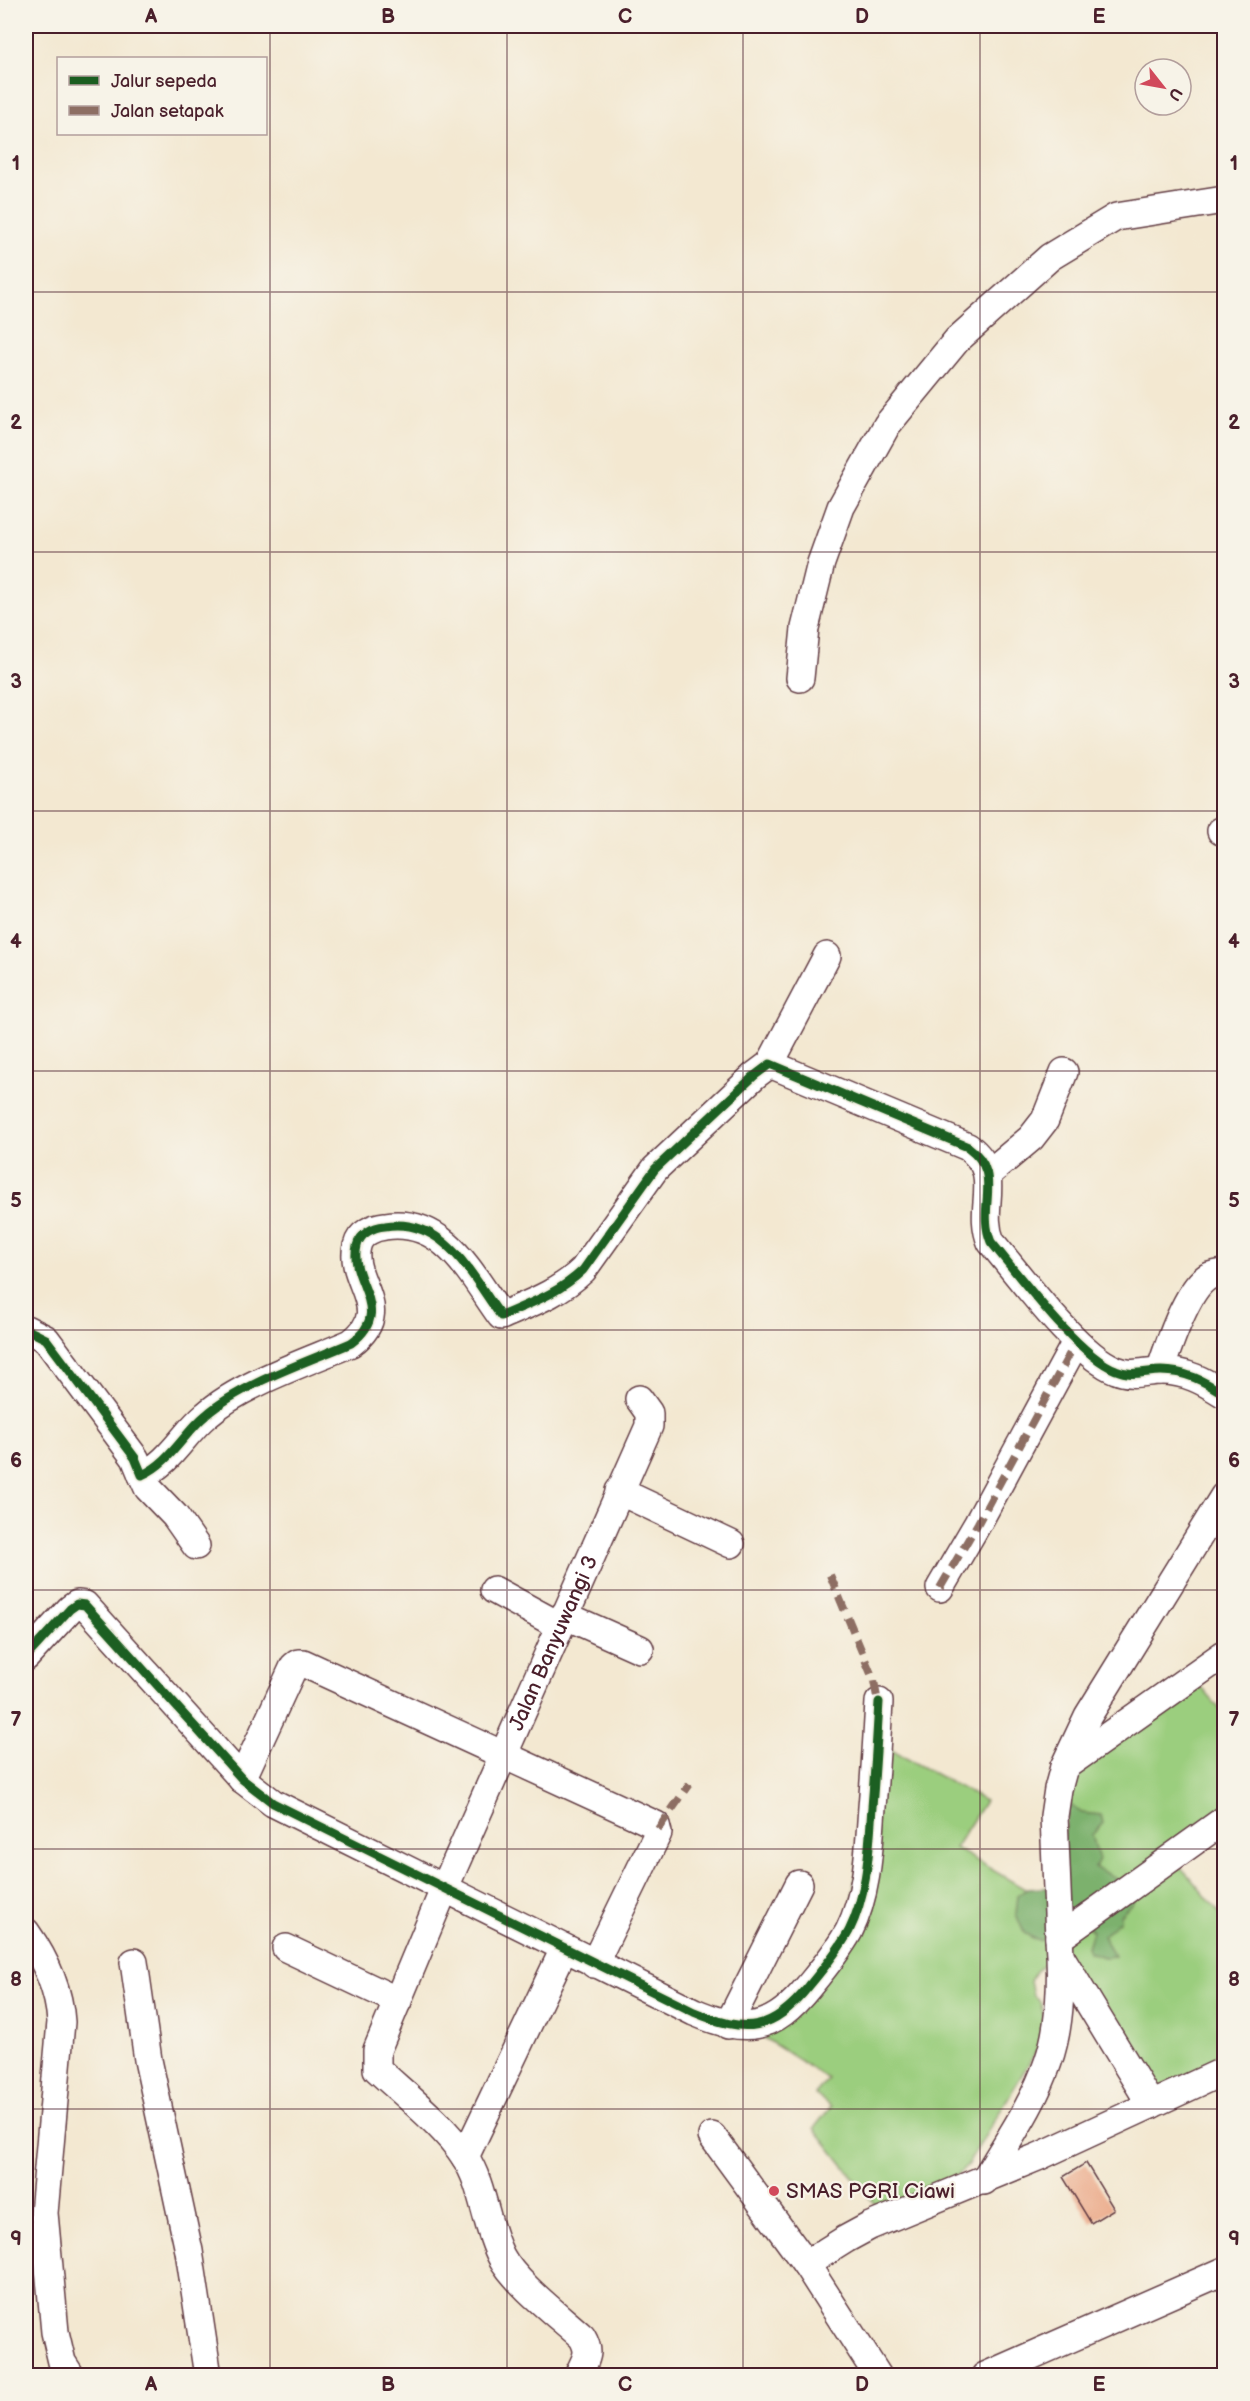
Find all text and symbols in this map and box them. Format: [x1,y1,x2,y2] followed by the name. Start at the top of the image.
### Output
[144,5,158,29] text: A
[381,5,395,29] text: B
[618,5,632,29] text: C
[855,5,869,29] text: D
[1093,5,1106,29] text: E
[57,57,267,135] legend
[1133,57,1193,117] north arrow
[111,71,217,92] text: Jalur sepeda
[1163,84,1186,104] text: U
[111,101,224,122] text: Jalan setapak
[12,152,20,176] text: 1
[1230,152,1238,176] text: 1
[10,411,22,435] text: 2
[1228,411,1240,435] text: 2
[10,670,22,694] text: 3
[1228,670,1240,694] text: 3
[10,930,22,954] text: 4
[1228,930,1240,954] text: 4
[10,1189,22,1213] text: 5
[1228,1189,1240,1213] text: 5
[10,1449,22,1473] text: 6
[1228,1449,1240,1473] text: 6
[503,1551,603,1734] street label: Jalan Banyuwangi 3
[10,1708,22,1732] text: 7
[1228,1708,1240,1732] text: 7
[10,1968,22,1992] text: 8
[1228,1968,1240,1992] text: 8
[786,2179,955,2204] place label: SMAS PGRI Ciawi
[767,2184,781,2198] marker: SMAS PGRI Ciawi
[10,2227,22,2251] text: 9
[1228,2227,1240,2251] text: 9
[144,2373,158,2397] text: A
[381,2373,395,2397] text: B
[618,2373,632,2397] text: C
[855,2373,869,2397] text: D
[1093,2373,1106,2397] text: E

